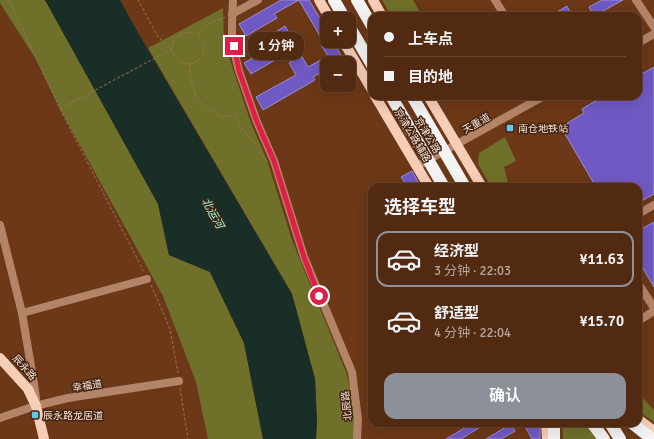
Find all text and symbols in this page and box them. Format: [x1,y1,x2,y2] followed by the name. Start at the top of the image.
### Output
[320,12,356,92] map controls
[320,12,356,48] button: +
[408,30,453,48] text: 上车点
[248,32,304,60] callout: 1 分钟
[225,37,243,55] route end
[258,38,294,54] text: 1 分钟
[320,56,356,92] button: −
[408,68,453,86] text: 目的地
[392,106,434,164] street label: 京津公路辅路
[460,111,493,136] street label: 天重道
[413,115,443,155] street label: 京津公路
[505,123,515,133] marker: 南仓地铁站
[518,123,568,135] place label: 南仓地铁站
[199,196,227,233] water label: 北运河
[384,196,456,218] text: 选择车型
[386,241,422,277] icon: car
[434,242,479,260] text: 经济型
[579,250,624,268] text: ¥11.63
[434,263,511,279] text: 3 分钟 · 22:03
[310,287,328,305] route start
[386,303,422,339] icon: car
[434,304,479,322] text: 舒适型
[579,312,624,330] text: ¥15.70
[434,325,511,341] text: 4 分钟 · 22:04
[10,353,39,383] street label: 辰永路
[384,373,626,419] button: 确认
[71,378,103,394] street label: 幸福道
[339,390,355,421] street label: 北辰路
[30,410,40,420] marker: 辰永路龙居道
[43,410,103,422] place label: 辰永路龙居道

